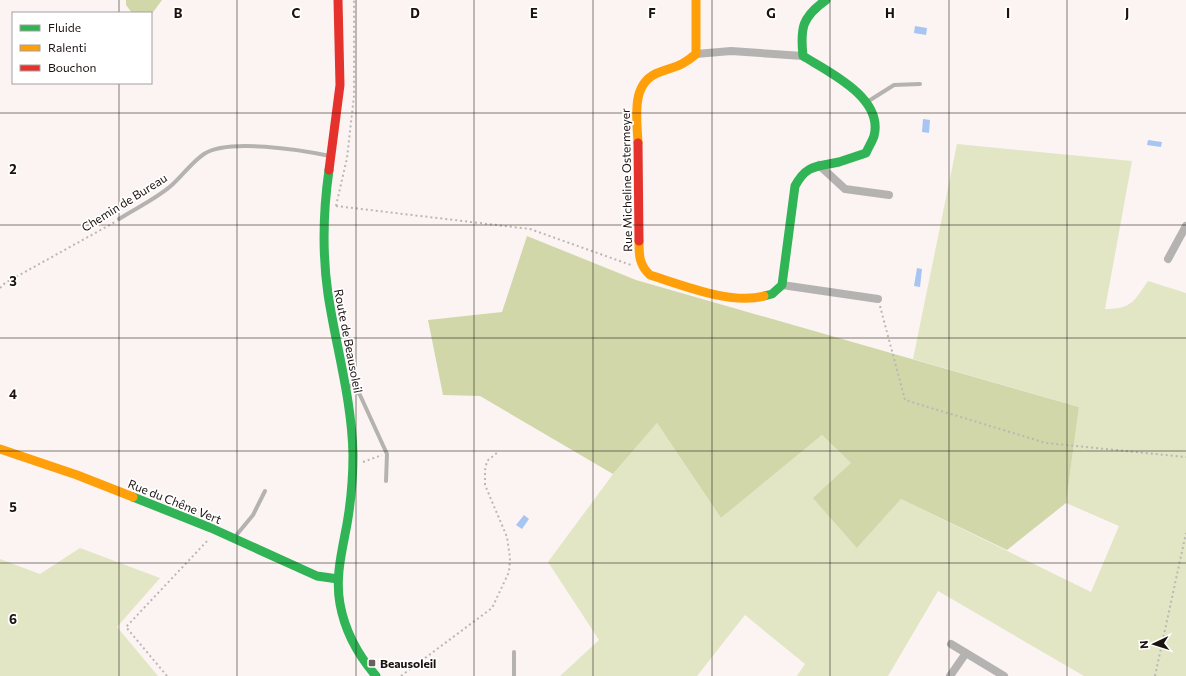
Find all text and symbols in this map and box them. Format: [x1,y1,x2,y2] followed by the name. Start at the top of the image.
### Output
[174,5,183,21] text: B
[292,5,301,21] text: C
[410,5,420,21] text: D
[530,5,538,21] text: E
[648,5,656,21] text: F
[766,5,776,21] text: G
[885,5,895,21] text: H
[1006,5,1010,21] text: I
[1125,5,1129,21] text: J
[12,12,152,84] legend
[48,20,81,34] text: Fluide
[48,40,87,54] text: Ralenti
[48,60,96,74] text: Bouchon
[618,108,634,252] street label: Rue Micheline Ostermeyer
[9,161,17,177] text: 2
[79,170,169,234] street label: Chemin de Bureau
[9,273,17,289] text: 3
[332,288,366,394] street label: Route de Beausoleil
[9,386,17,402] text: 4
[126,476,224,526] street label: Rue du Chêne Vert
[9,499,17,515] text: 5
[9,611,17,627] text: 6
[1134,624,1174,664] north arrow
[1137,640,1150,649] text: N
[380,656,436,670] place label: Beausoleil
[367,658,377,668] marker: Beausoleil

